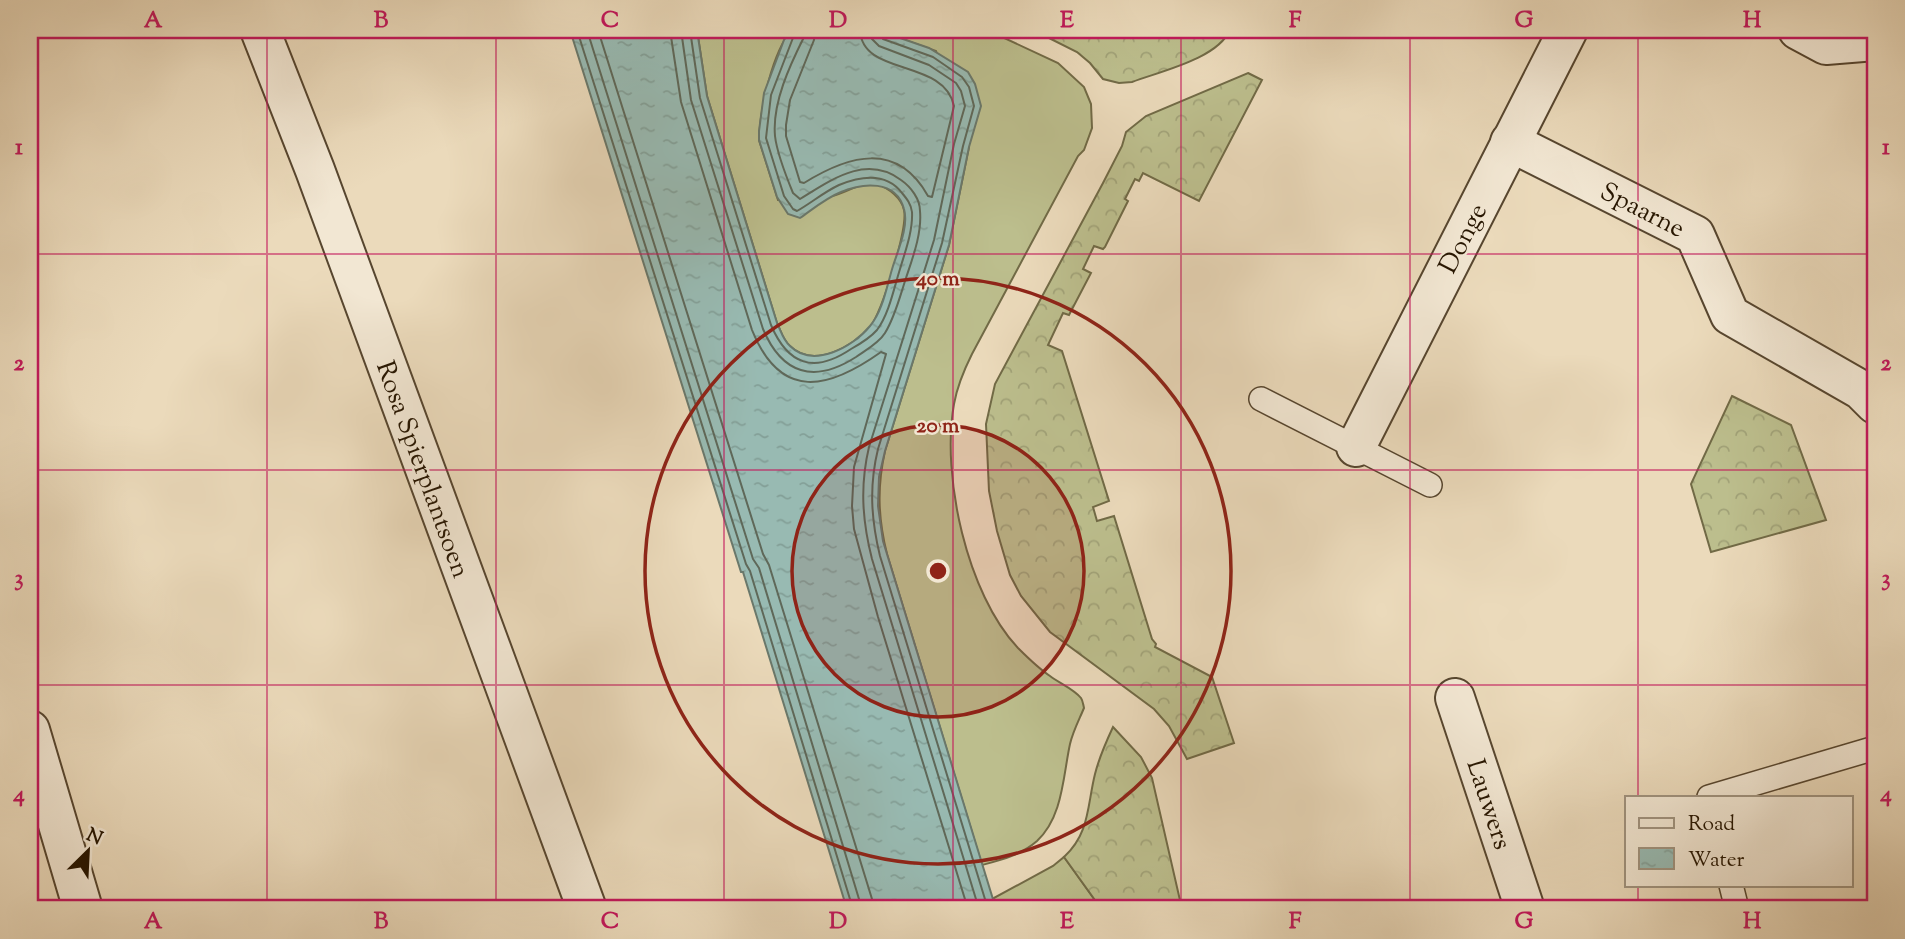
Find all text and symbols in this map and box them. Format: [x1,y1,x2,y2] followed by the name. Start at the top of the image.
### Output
[144,5,163,38] text: A
[374,5,389,38] text: B
[601,5,619,38] text: C
[829,5,847,38] text: D
[1060,5,1074,38] text: E
[1289,5,1302,38] text: F
[1515,5,1534,38] text: G
[1743,5,1762,38] text: H
[15,132,23,165] text: 1
[1882,132,1890,165] text: 1
[1593,174,1691,248] street label: Spaarne
[1431,197,1498,281] street label: Donge
[915,265,960,295] text: 40 m
[14,348,25,381] text: 2
[1881,348,1892,381] text: 2
[365,356,478,583] street label: Rosa Spierplantsoen
[917,412,960,442] text: 20 m
[926,559,950,583] centre of rings
[14,563,24,596] text: 3
[1881,563,1891,596] text: 3
[1456,755,1520,855] street label: Lauwers
[12,779,25,812] text: 4
[1879,779,1892,812] text: 4
[1625,796,1853,886] legend
[1688,810,1735,840] text: Road
[52,816,122,886] north arrow
[81,822,106,853] text: N
[1688,846,1745,876] text: Water
[144,906,163,939] text: A
[374,906,389,939] text: B
[601,906,619,939] text: C
[829,906,847,939] text: D
[1060,906,1074,939] text: E
[1289,906,1302,939] text: F
[1515,906,1534,939] text: G
[1743,906,1762,939] text: H

